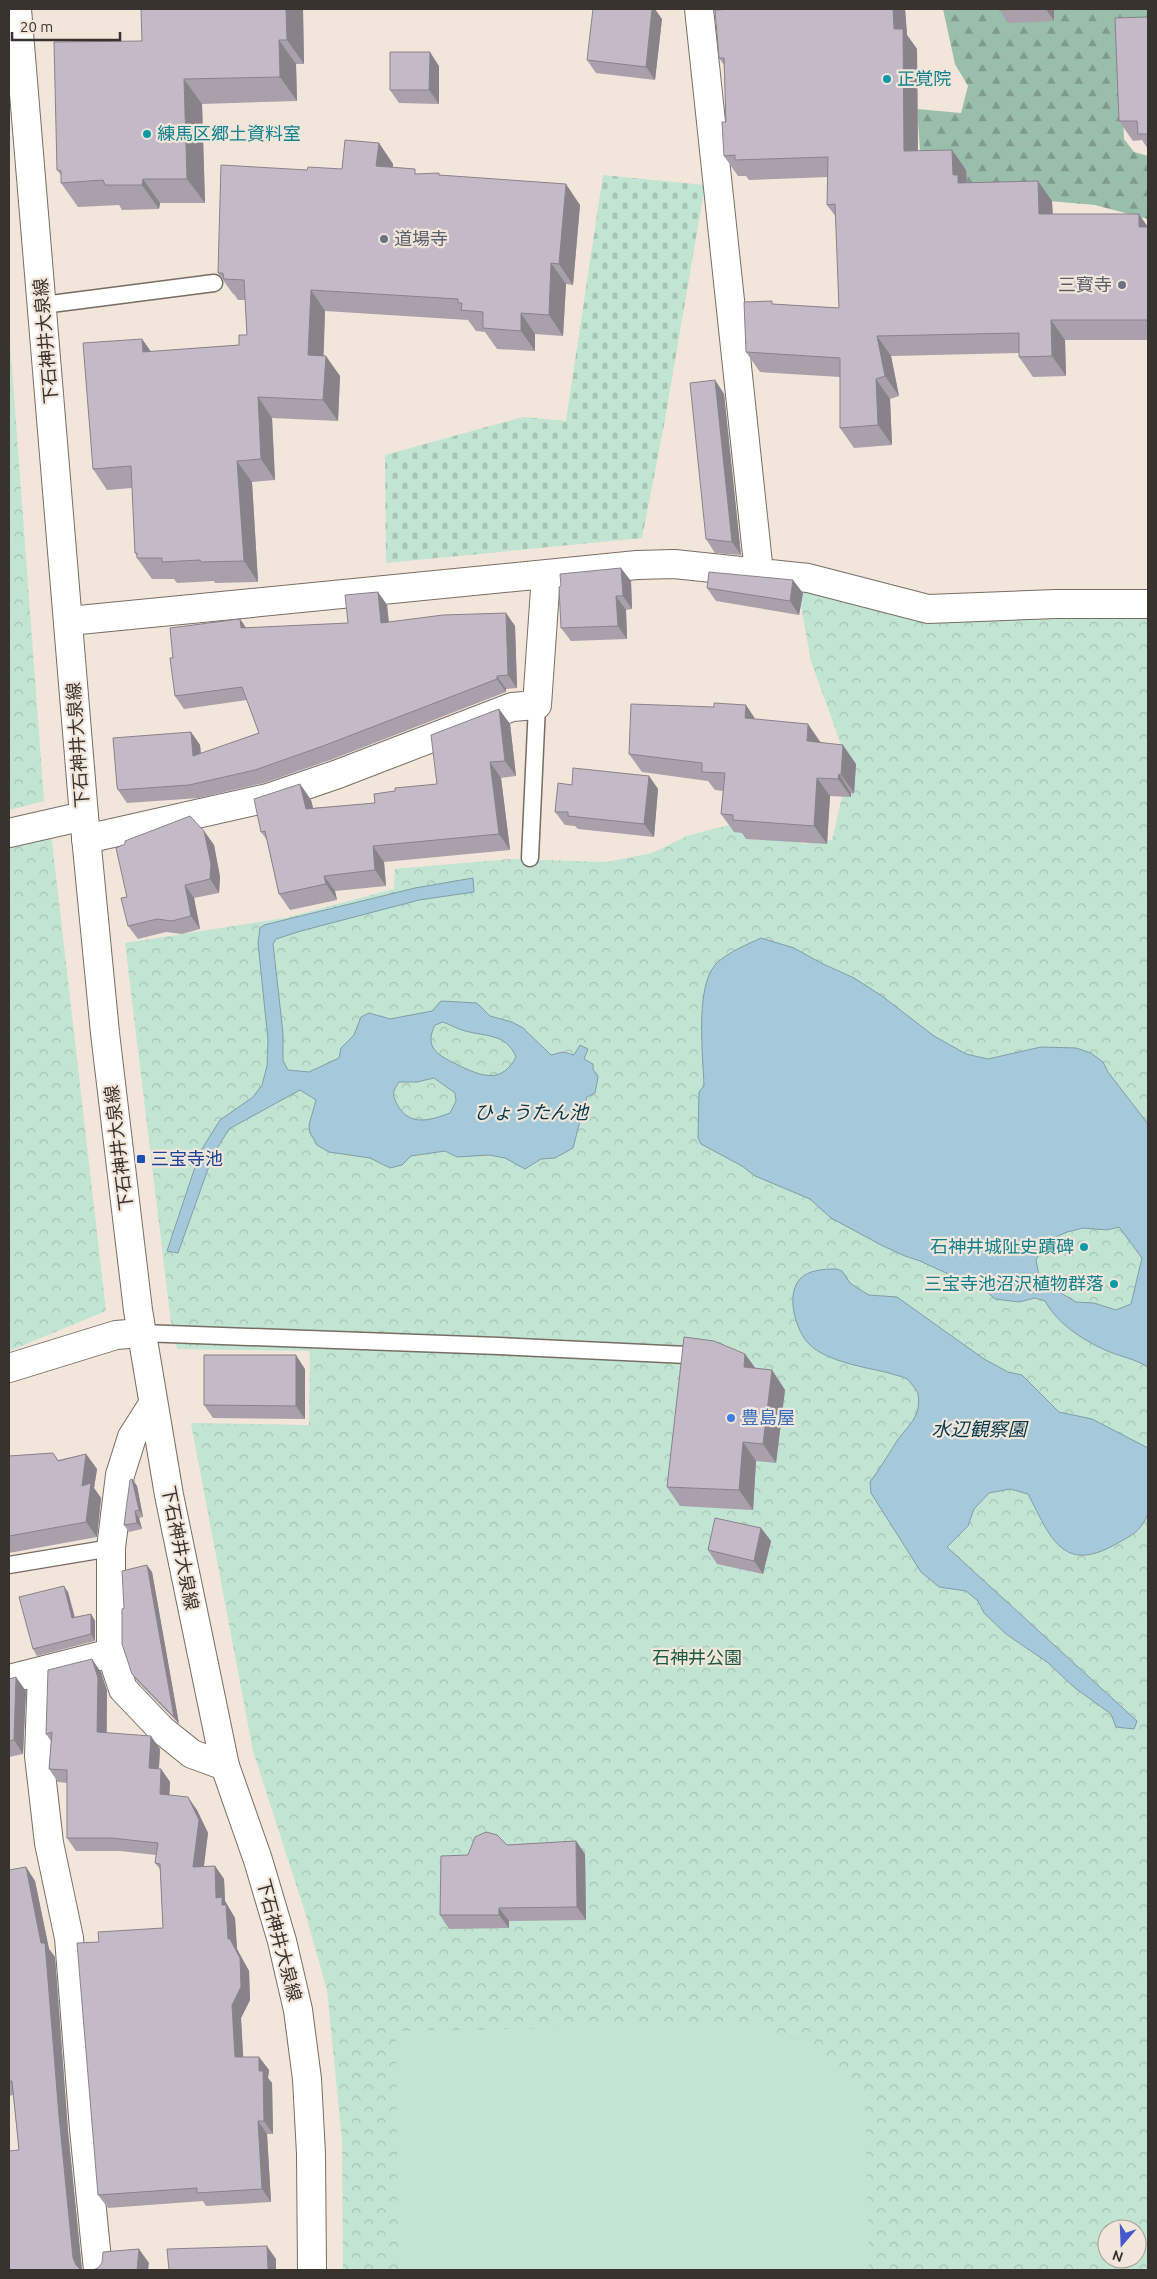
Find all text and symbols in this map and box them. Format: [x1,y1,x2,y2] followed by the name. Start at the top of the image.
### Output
[12,10,120,42] scale bar
[20,18,53,35] text: 20 m
[897,68,951,88] place label: 正覚院
[881,73,893,85] marker: 正覚院
[157,123,301,143] place label: 練馬区郷土資料室
[141,128,153,140] marker: 練馬区郷土資料室
[394,228,448,248] place label: 道場寺
[378,233,390,245] marker: 道場寺
[1058,274,1112,294] place label: 三寳寺
[30,277,60,405] street label: 下石神井大泉線
[1116,279,1128,291] marker: 三寳寺
[63,682,91,809] street label: 下石神井大泉線
[100,1084,136,1212] street label: 下石神井大泉線
[474,1101,590,1123] water label: ひょうたん池
[151,1148,223,1168] place label: 三宝寺池
[135,1153,147,1165] marker: 三宝寺池
[930,1236,1074,1256] place label: 石神井城阯史蹟碑
[1078,1241,1090,1253] marker: 石神井城阯史蹟碑
[924,1273,1104,1293] place label: 三宝寺池沼沢植物群落
[1108,1278,1120,1290] marker: 三宝寺池沼沢植物群落
[741,1407,795,1427] place label: 豊島屋
[725,1412,737,1424] marker: 豊島屋
[931,1418,1029,1440] water label: 水辺観察園
[159,1484,203,1612] street label: 下石神井大泉線
[652,1647,742,1667] park label: 石神井公園
[254,1876,306,2003] street label: 下石神井大泉線
[1097,2219,1147,2269] north arrow
[1110,2247,1125,2266] text: N

